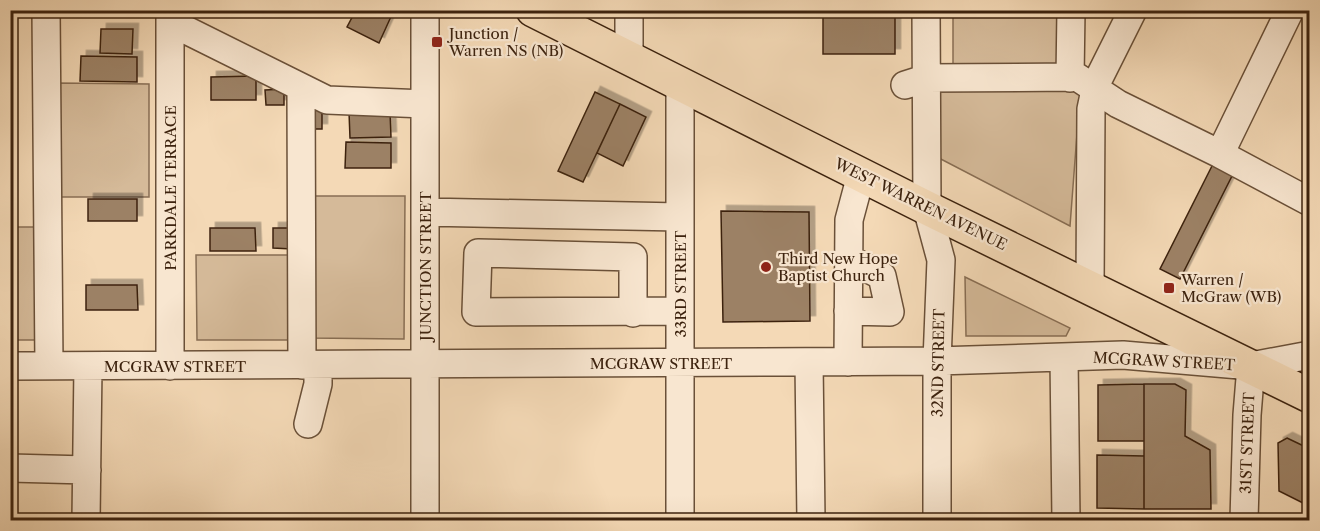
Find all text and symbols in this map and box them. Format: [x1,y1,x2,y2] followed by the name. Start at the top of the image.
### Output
[447,24,563,60] place label: Junction / Warren NS (NB)
[430,35,444,49] marker: Junction / Warren NS (NB)
[161,105,180,271] street label: PARKDALE TERRACE
[831,153,1010,254] street label: WEST WARREN AVENUE
[416,191,435,343] street label: JUNCTION STREET
[671,230,690,337] street label: 33RD STREET
[778,249,898,285] place label: Third New Hope Baptist Church
[759,260,773,274] marker: Third New Hope Baptist Church
[1180,270,1281,306] place label: Warren / McGraw (WB)
[1162,281,1176,295] marker: Warren / McGraw (WB)
[928,308,948,417] street label: 32ND STREET
[1092,348,1236,374] street label: MCGRAW STREET
[590,354,733,373] street label: MCGRAW STREET
[104,357,247,376] street label: MCGRAW STREET
[1236,391,1258,494] street label: 31ST STREET

